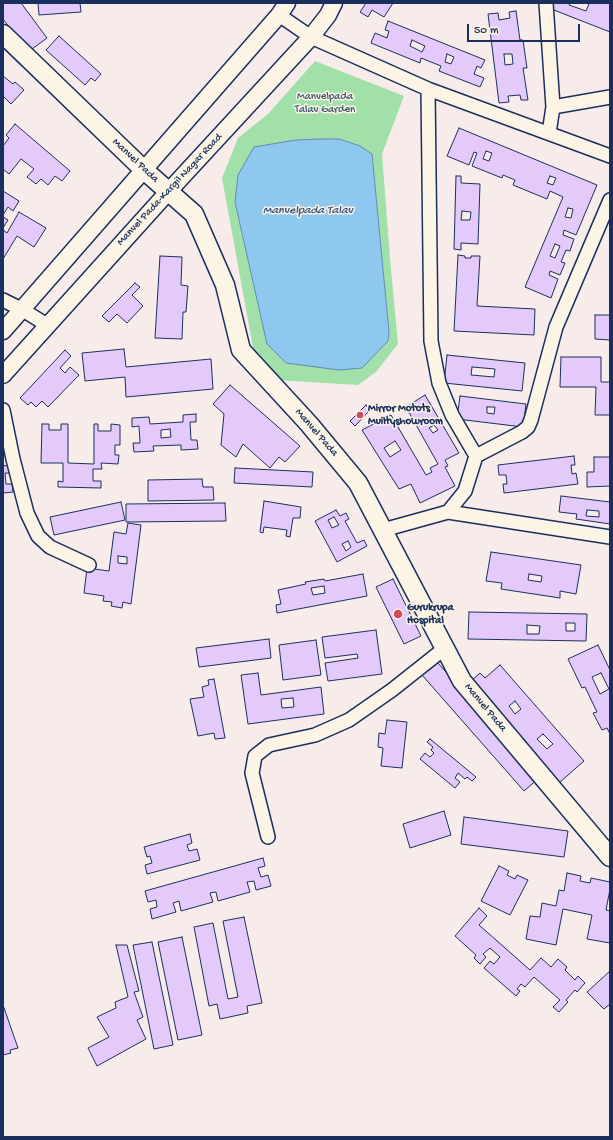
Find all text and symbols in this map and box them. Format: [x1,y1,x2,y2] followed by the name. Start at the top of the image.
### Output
[469,16,582,42] scale bar
[474,24,499,38] text: 50 m
[295,90,355,116] park label: Manvelpada Talav Garden
[114,131,226,249] street label: Manvel Pada-Kargil Nagar Road
[109,136,161,186] street label: Manvel Pada
[263,204,353,218] water label: Manvelpada Talav
[368,402,443,428] place label: Mirror Motots Muiltyshowroom
[292,406,340,460] street label: Manvel Pada
[355,410,365,420] marker: Mirror Motots Muiltyshowroom
[407,601,454,627] place label: Gurukrupa Hospital
[392,608,404,620] marker: Gurukrupa Hospital
[461,681,509,735] street label: Manvel Pada

